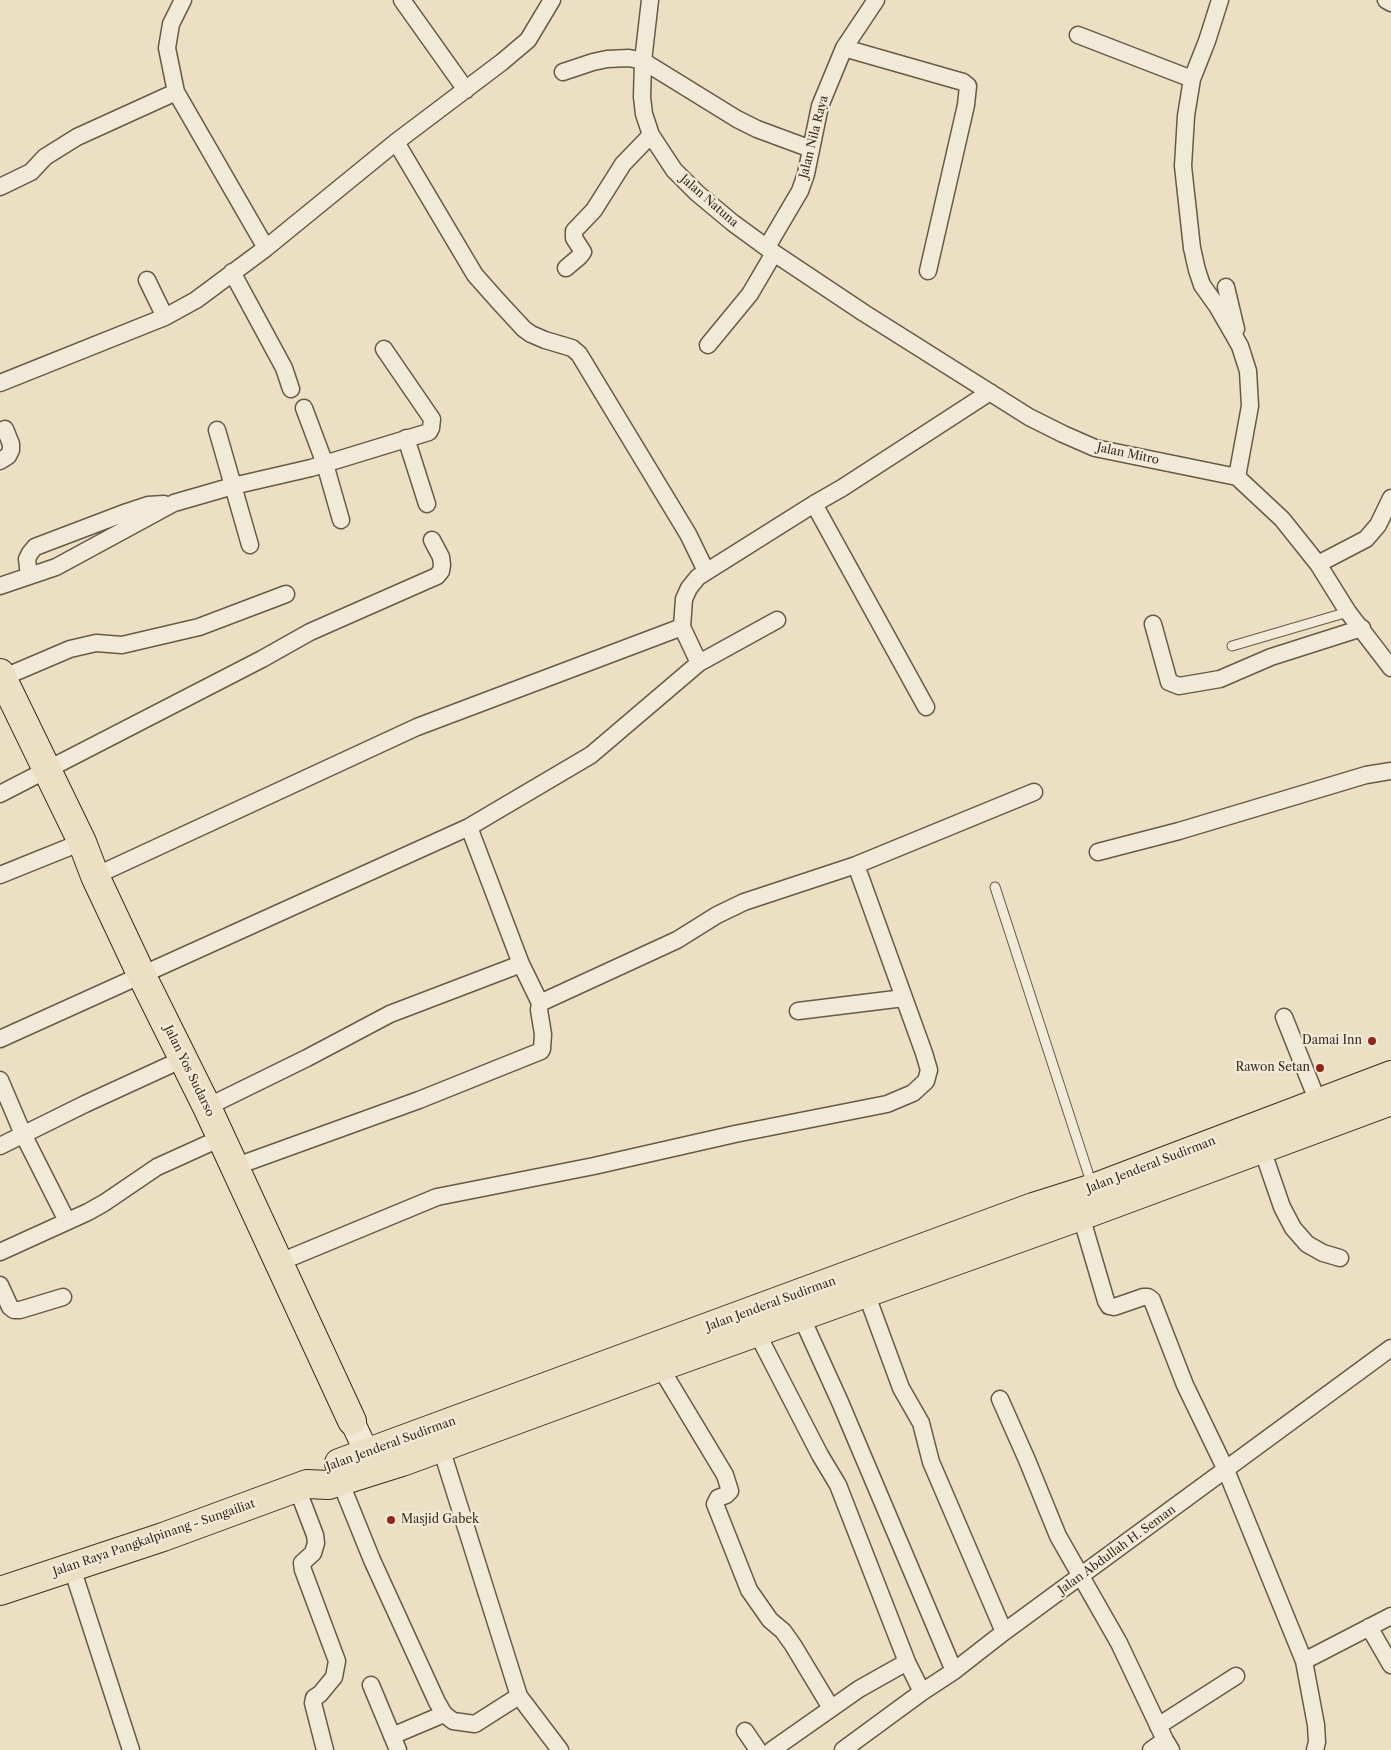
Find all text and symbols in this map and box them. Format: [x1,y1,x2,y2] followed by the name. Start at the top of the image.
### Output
[797,94,831,180] street label: Jalan Nila Raya
[677,172,741,230] street label: Jalan Natuna
[1096,440,1160,468] street label: Jalan Mitro
[161,1023,217,1119] street label: Jalan Yos Sudarso
[1302,1034,1362,1048] place label: Damai Inn
[1366,1035,1378,1047] marker: Damai Inn
[1236,1061,1310,1075] place label: Rawon Setan
[1314,1062,1326,1074] marker: Rawon Setan
[1084,1134,1218,1196] street label: Jalan Jenderal Sudirman
[704,1274,838,1334] street label: Jalan Jenderal Sudirman
[324,1414,458,1474] street label: Jalan Jenderal Sudirman
[51,1497,257,1579] street label: Jalan Raya Pangkalpinang - Sungailiat
[1056,1503,1178,1597] street label: Jalan Abdullah H. Seman
[401,1513,479,1527] place label: Masjid Gabek
[385,1514,397,1526] marker: Masjid Gabek

